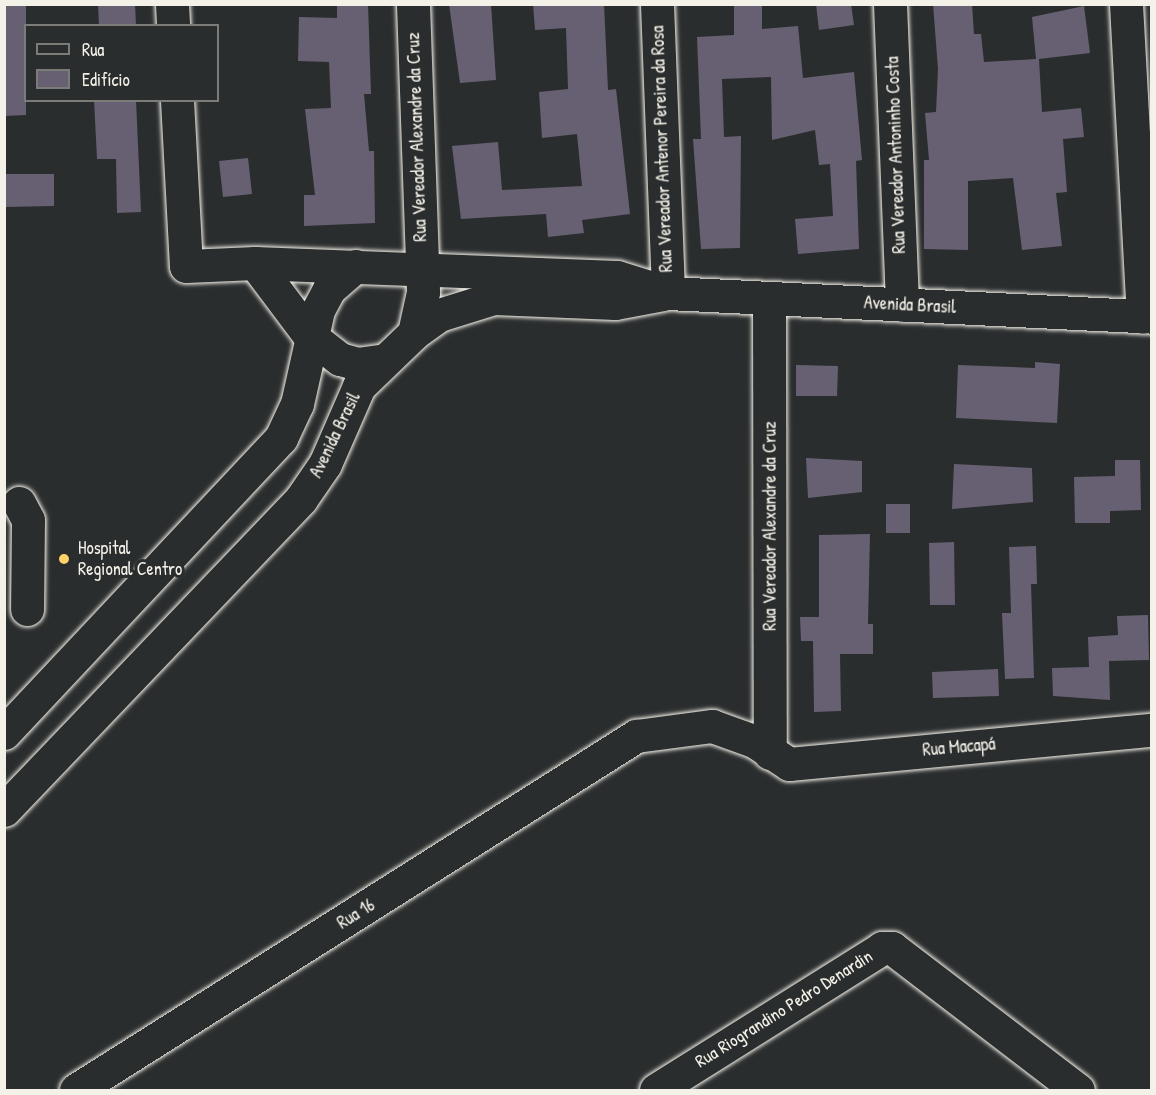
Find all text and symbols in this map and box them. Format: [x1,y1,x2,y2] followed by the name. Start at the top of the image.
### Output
[24,24,219,102] legend
[647,25,677,273] street label: Rua Vereador Antenor Pereira da Rosa
[403,32,431,242] street label: Rua Vereador Alexandre da Cruz
[82,37,104,62] text: Rua
[882,56,910,254] street label: Rua Vereador Antoninho Costa
[82,67,130,92] text: Edifício
[863,292,957,318] street label: Avenida Brasil
[305,389,365,481] street label: Avenida Brasil
[759,421,781,631] street label: Rua Vereador Alexandre da Cruz
[78,538,182,580] place label: Hospital Regional Centro
[55,550,73,568] marker: Hospital Regional Centro
[922,733,996,761] street label: Rua Macapá
[333,894,379,934] street label: Rua 16
[691,946,877,1072] street label: Rua Riograndino Pedro Denardin

